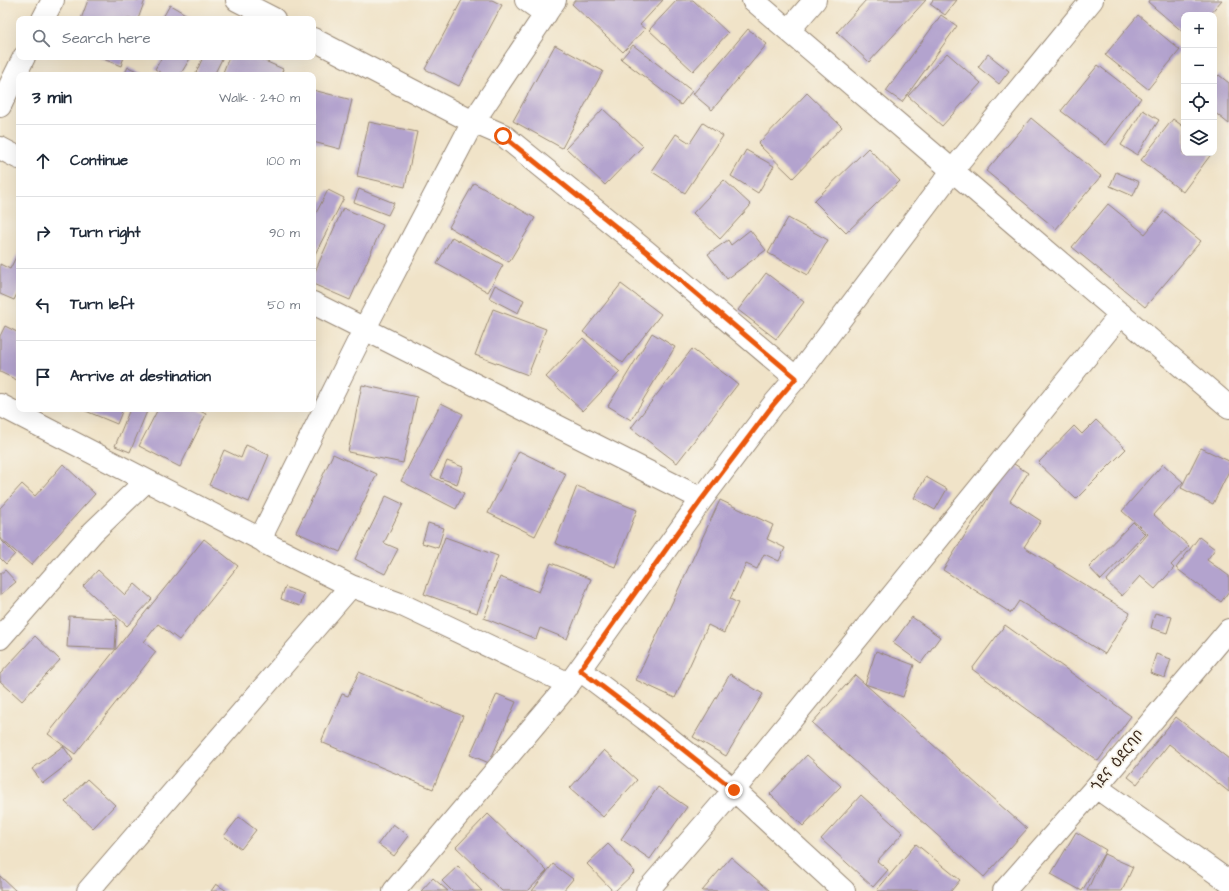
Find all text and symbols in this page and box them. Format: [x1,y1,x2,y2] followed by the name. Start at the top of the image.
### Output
[1181,12,1217,156] map controls
[1181,12,1217,48] button: +
[16,16,316,60] search box
[30,27,52,49] icon: search
[62,28,151,49] text: Search here
[1181,48,1217,84] button: −
[1181,84,1217,120] button: locate
[32,86,72,110] text: 3 min
[219,89,300,107] text: Walk · 240 m
[1181,120,1217,156] button: layers
[494,127,512,145] route start
[32,150,54,172] icon: ahead
[70,150,128,171] text: Continue
[267,152,300,170] text: 100 m
[32,222,54,244] icon: right
[70,222,141,243] text: Turn right
[269,224,300,242] text: 90 m
[32,294,54,316] icon: left
[70,294,134,315] text: Turn left
[267,296,300,314] text: 50 m
[32,366,54,388] icon: arrive
[70,366,211,387] text: Arrive at destination
[1086,726,1150,796] street label: ጎደና ዕደርባቦ
[725,781,743,799] route end

